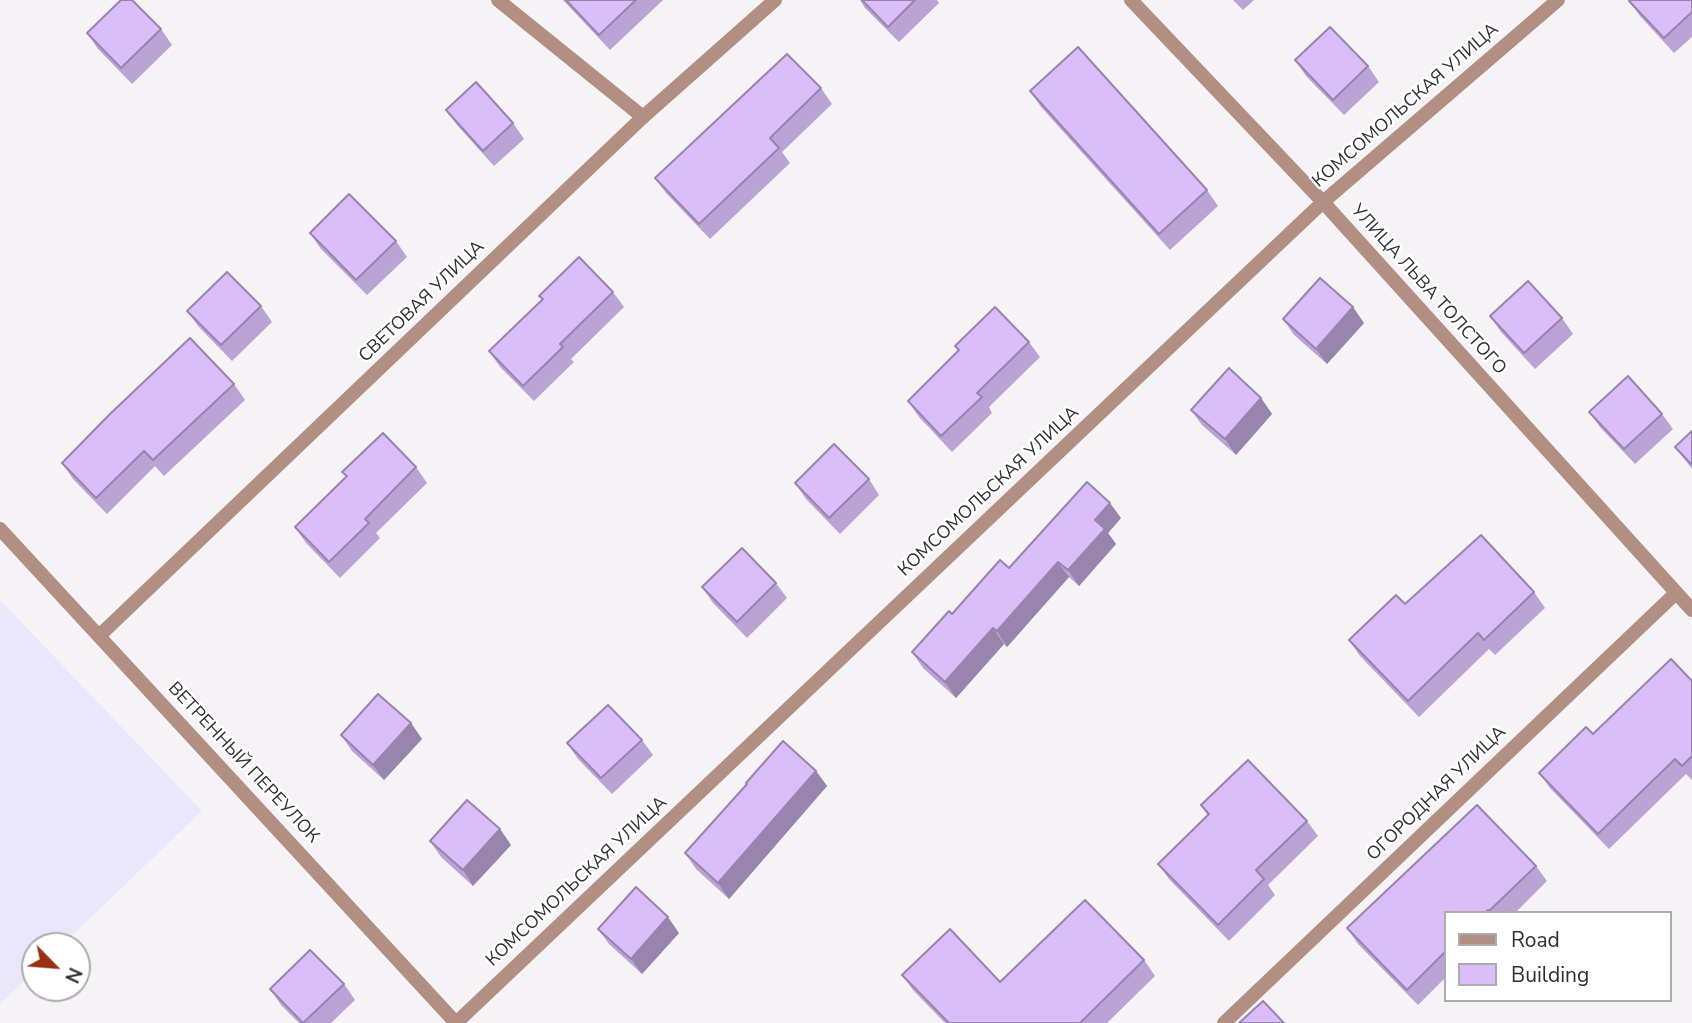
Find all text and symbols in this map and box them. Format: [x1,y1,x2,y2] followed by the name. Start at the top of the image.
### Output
[1309,19,1503,193] street label: КОМСОМОЛЬСКАЯ УЛИЦА
[1346,200,1510,380] street label: УЛИЦА ЛЬВА ТОЛСТОГО
[355,237,489,367] street label: СВЕТОВАЯ УЛИЦА
[894,402,1084,582] street label: КОМСОМОЛЬСКАЯ УЛИЦА
[163,678,323,848] street label: ВЕТРЕННЫЙ ПЕРЕУЛОК
[1363,722,1511,866] street label: ОГОРОДНАЯ УЛИЦА
[482,792,672,972] street label: КОМСОМОЛЬСКАЯ УЛИЦА
[1444,911,1671,1002] legend
[1511,926,1560,954] text: Road
[21,932,91,1002] north arrow
[1511,961,1589,989] text: Building
[58,963,88,987] text: N

